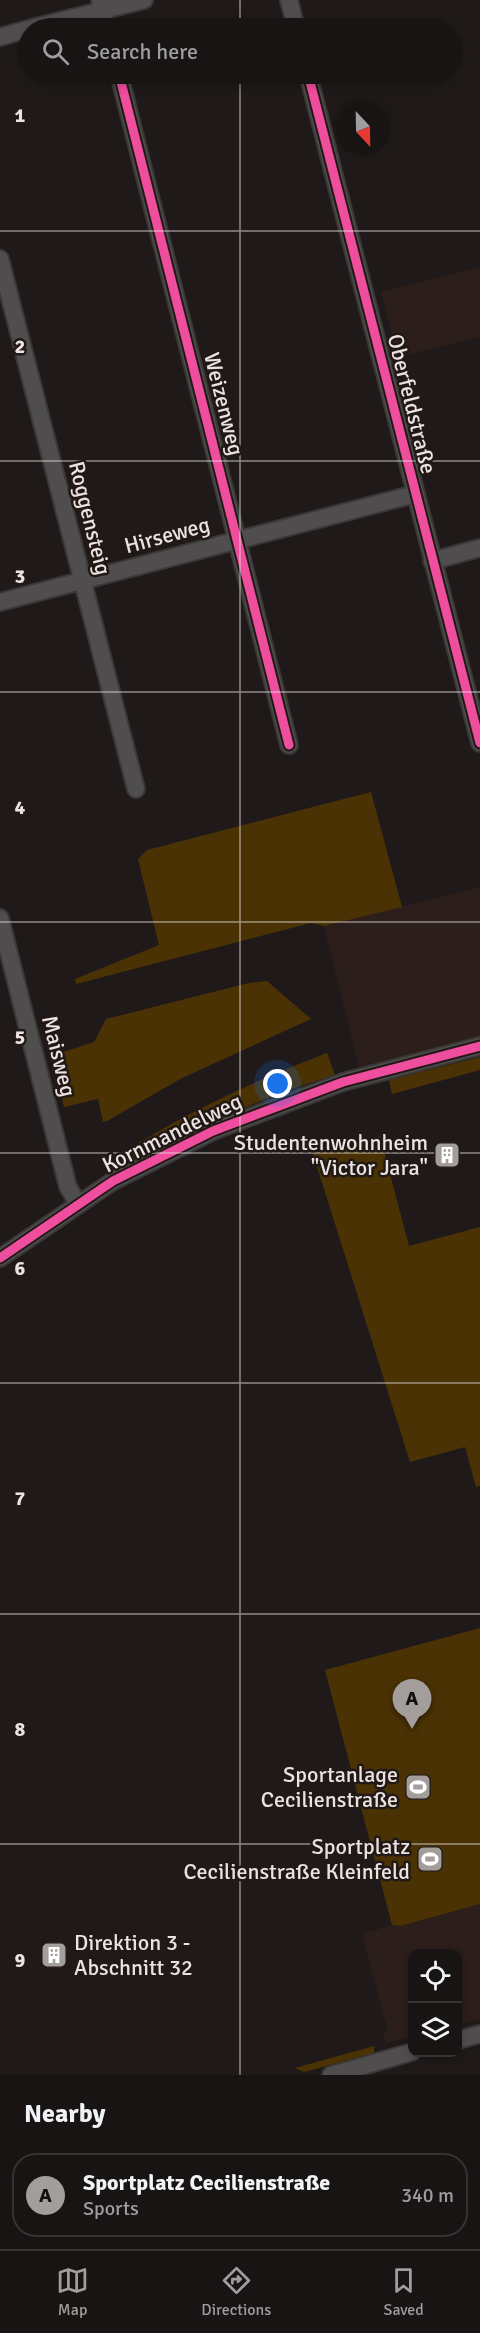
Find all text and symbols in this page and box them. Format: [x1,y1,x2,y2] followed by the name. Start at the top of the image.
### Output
[18,18,462,84] search box
[39,35,72,68] icon: search
[87,38,198,65] text: Search here
[336,102,390,156] north arrow
[15,103,26,128] text: 1
[382,331,442,477] street label: Oberfeldstraße
[15,334,25,359] text: 2
[198,350,250,458] street label: Weizenweg
[63,458,117,578] street label: Roggensteig
[121,511,213,559] street label: Hirseweg
[15,564,25,589] text: 3
[15,795,26,820] text: 4
[36,1013,82,1099] street label: Maisweg
[15,1025,25,1050] text: 5
[263,1069,292,1098] your location
[98,1088,246,1178] street label: Kornmandelweg
[234,1129,428,1181] place label: Studentenwohnheim "Victor Jara"
[432,1140,462,1170] building icon: Studentenwohnheim "Victor Jara"
[15,1256,26,1281] text: 6
[15,1486,26,1511] text: 7
[392,1680,432,1729] pin: A
[15,1717,26,1742] text: 8
[261,1761,398,1813] place label: Sportanlage Cecilienstraße
[403,1772,433,1802] sports icon: Sportanlage Cecilienstraße
[183,1833,410,1885] place label: Sportplatz Cecilienstraße Kleinfeld
[415,1844,445,1874] sports icon: Sportplatz Cecilienstraße Kleinfeld
[74,1929,193,1981] place label: Direktion 3 - Abschnitt 32
[39,1940,69,1970] building icon: Direktion 3 - Abschnitt 32
[15,1948,26,1973] text: 9
[408,1949,462,2057] map controls
[408,1949,462,2003] button: locate
[408,2003,462,2057] button: layers
[24,2098,105,2130] text: Nearby
[83,2169,330,2196] text: Sportplatz Cecilienstraße
[39,2183,52,2208] text: A
[401,2183,454,2208] text: 340 m
[83,2196,139,2221] text: Sports
[56,2264,89,2320] tab: Map
[201,2264,271,2320] tab: Directions
[384,2264,424,2320] tab: Saved

